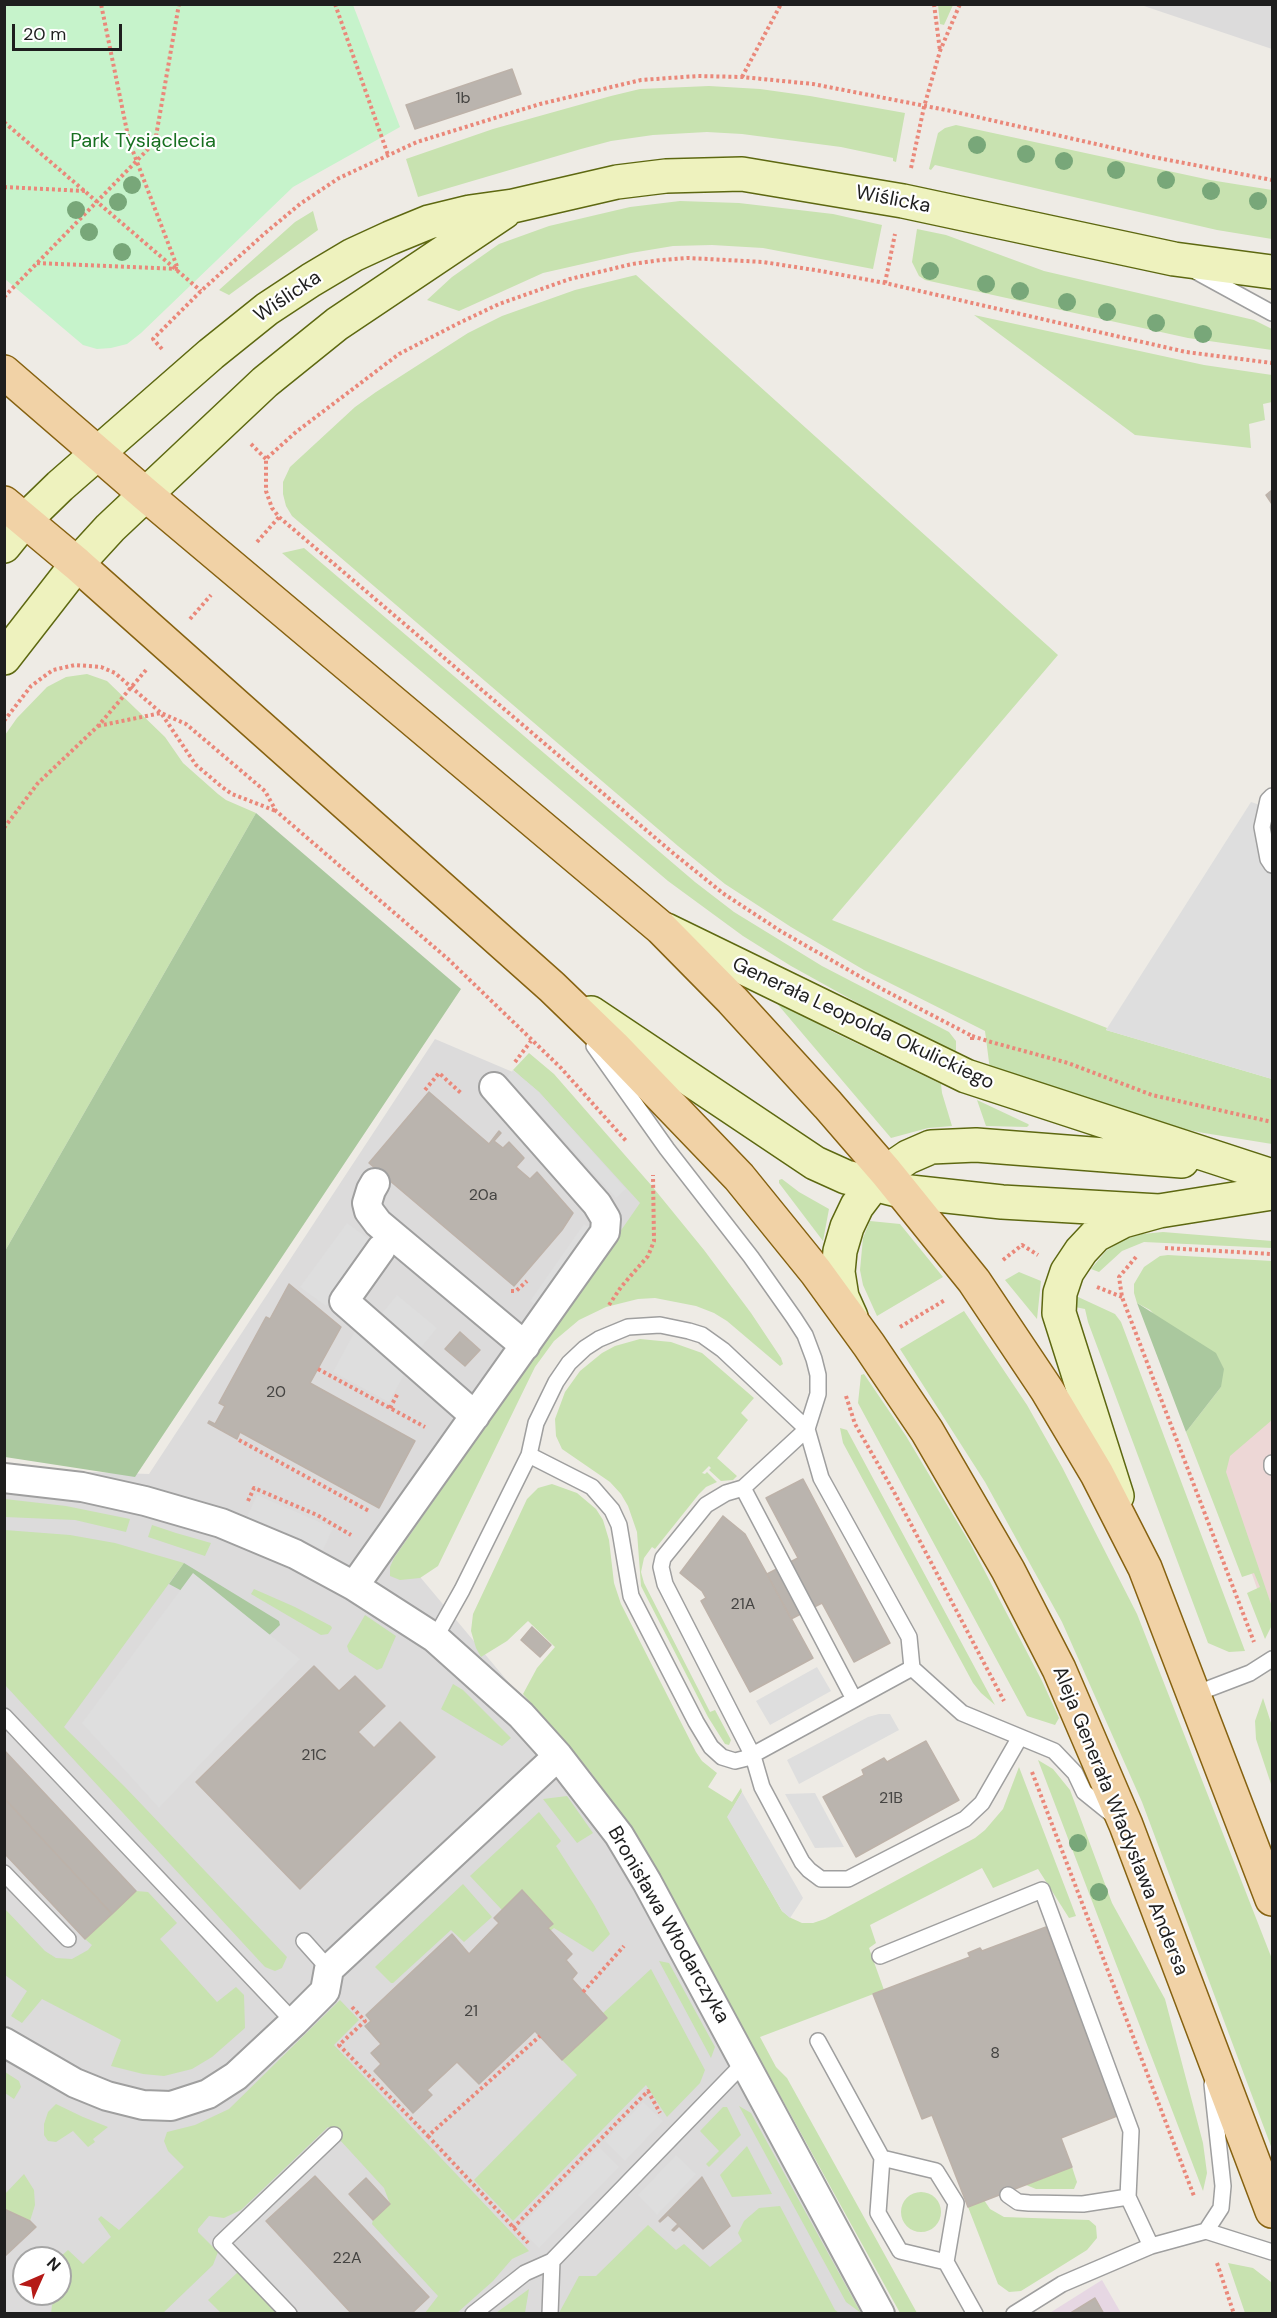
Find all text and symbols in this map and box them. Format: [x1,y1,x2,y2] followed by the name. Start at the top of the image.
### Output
[15,12,124,50] scale bar
[23,22,66,46] text: 20 m
[455,89,471,109] house number: 1b
[70,130,216,154] park label: Park Tysiąclecia
[854,181,932,219] street label: Wiślicka
[250,266,326,328] street label: Wiślicka
[728,953,998,1095] street label: Generała Leopolda Okulickiego
[469,1186,497,1206] house number: 20a
[266,1383,286,1403] house number: 20
[731,1595,755,1615] house number: 21A
[1047,1663,1193,1979] street label: Aleja Generała Władysława Andersa
[301,1746,327,1766] house number: 21C
[879,1789,903,1809] house number: 21B
[602,1822,734,2028] street label: Bronisława Włodarczyka
[464,2002,478,2022] house number: 21
[990,2044,1000,2064] house number: 8
[12,2246,72,2306] north arrow
[332,2249,362,2269] house number: 22A
[42,2253,65,2276] text: N

